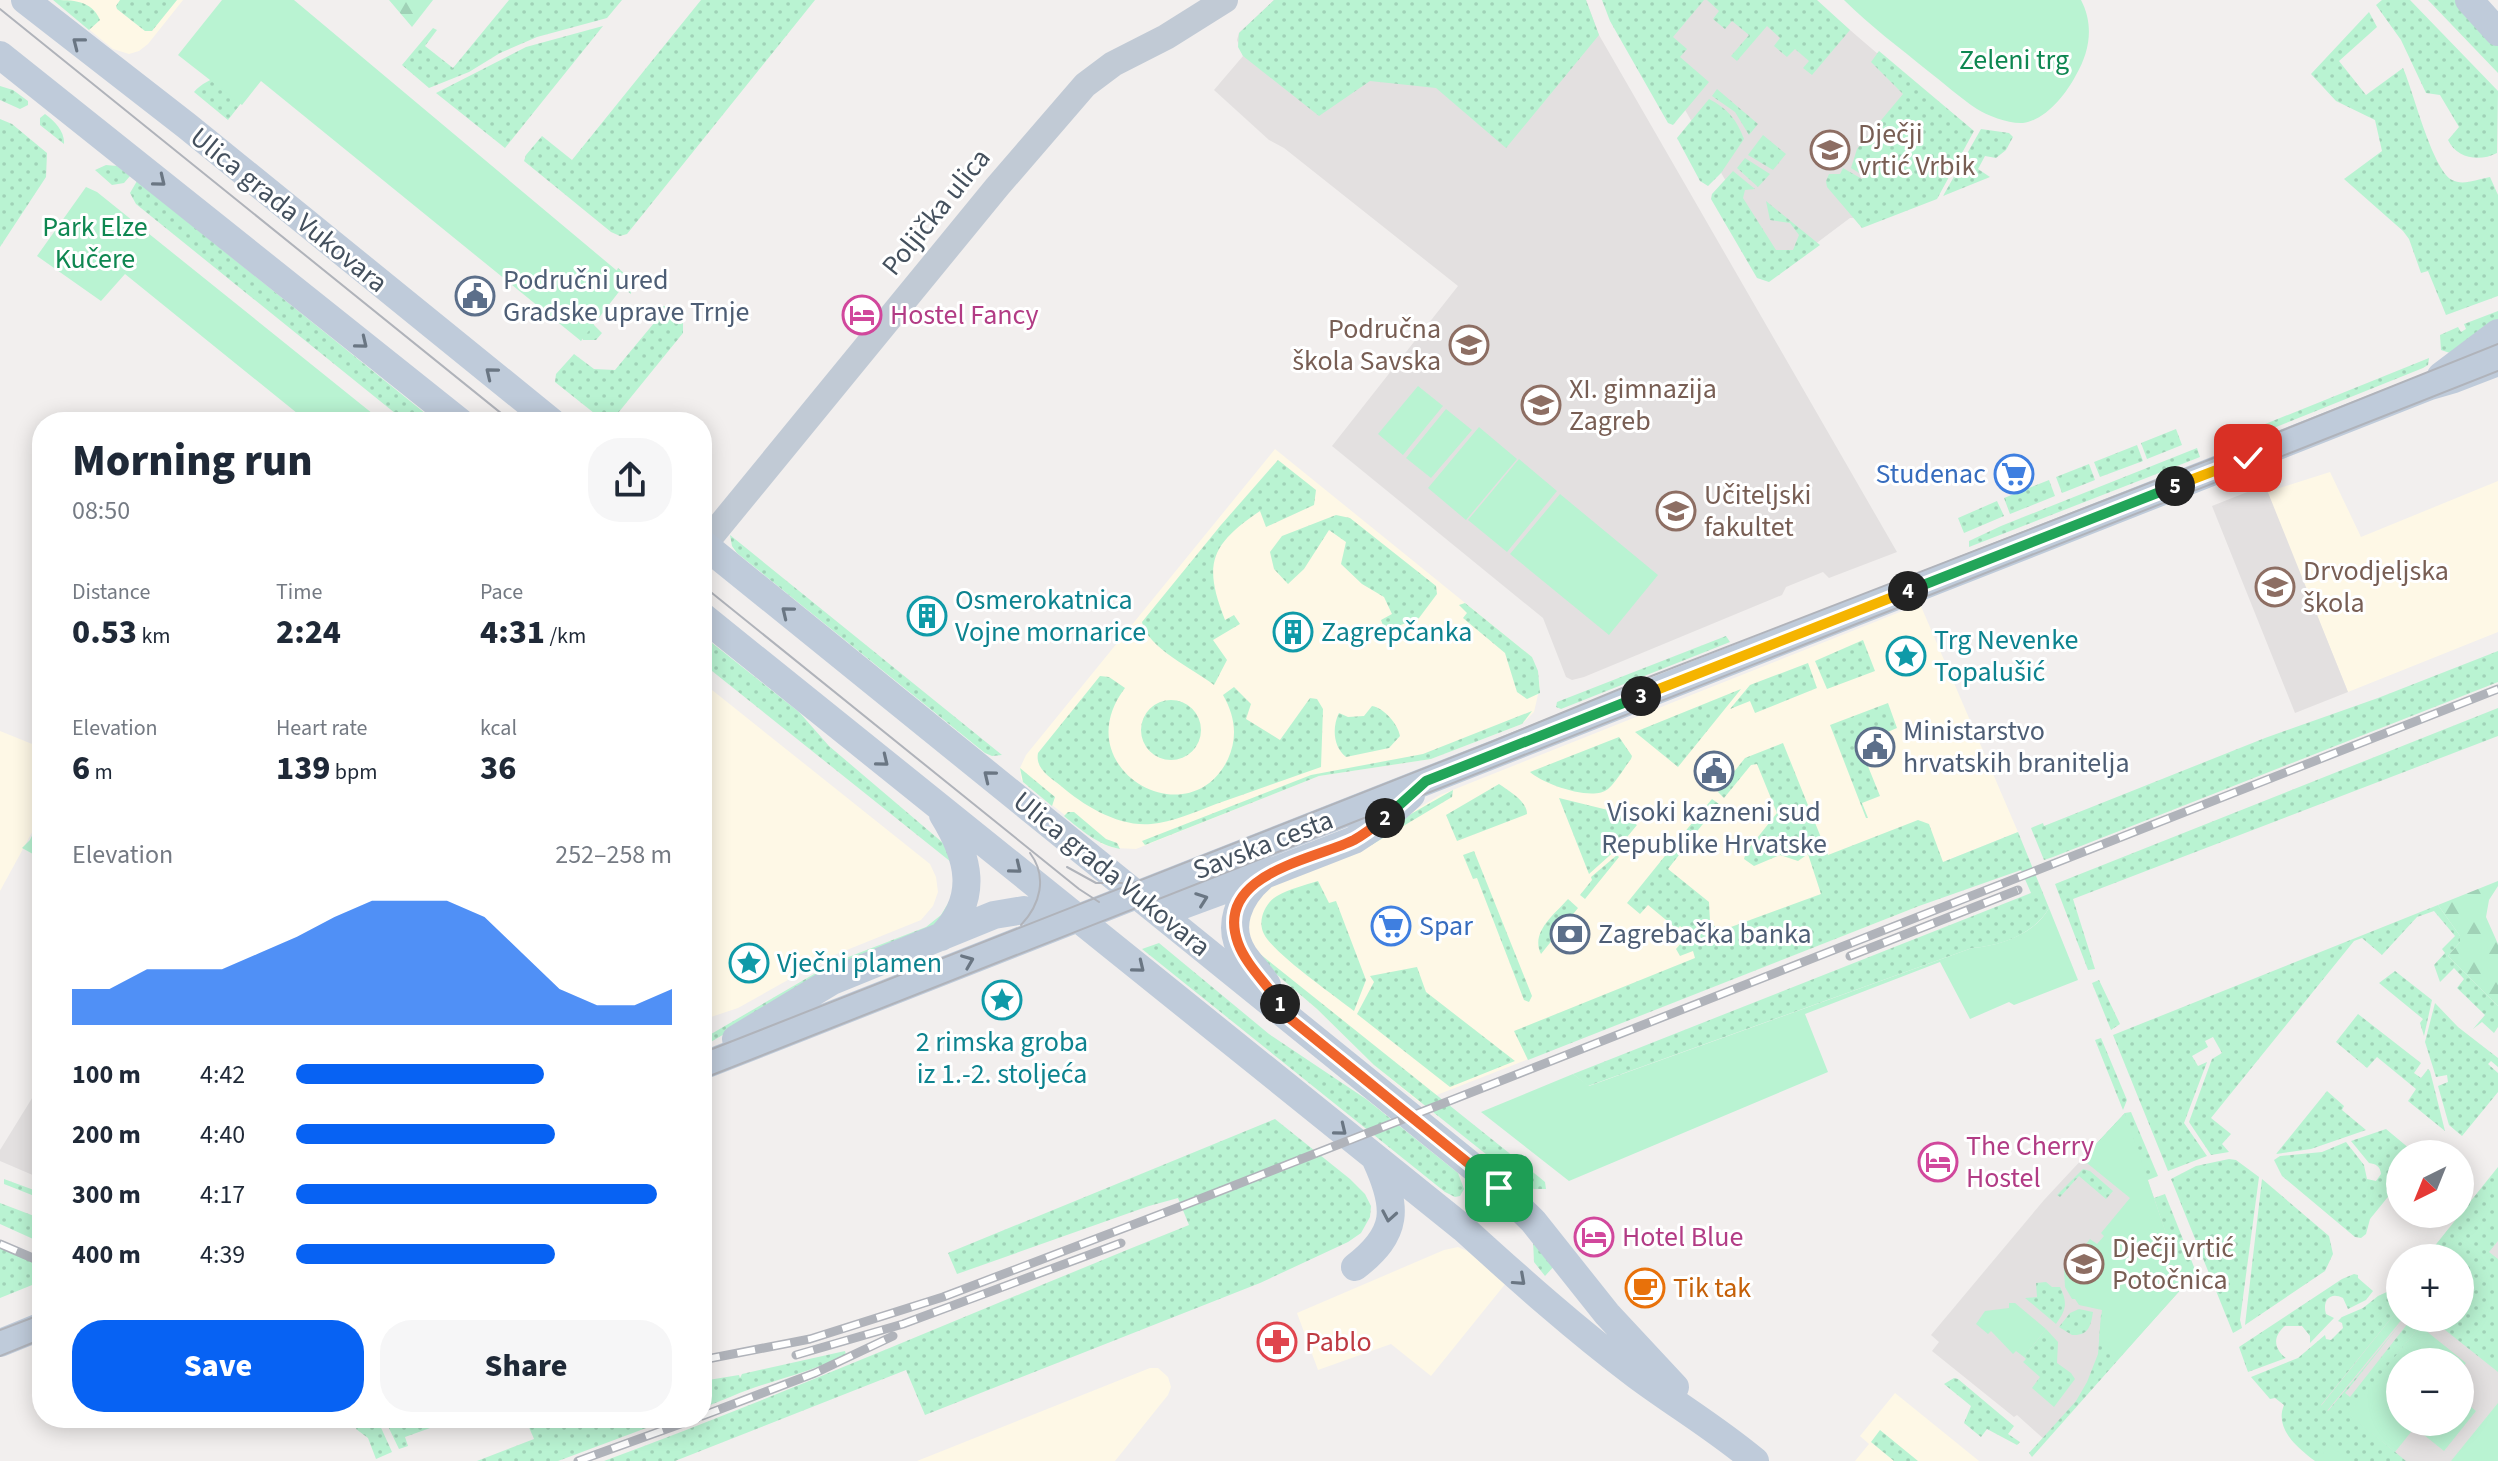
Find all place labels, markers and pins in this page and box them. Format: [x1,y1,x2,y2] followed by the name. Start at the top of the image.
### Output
[1858,114,1975,186] place label: Dječji vrtić Vrbik
[1809,129,1851,171] school or university icon: Dječji vrtić Vrbik
[503,260,750,332] place label: Područni ured Gradske uprave Trnje
[454,275,496,317] public building icon: Područni ured Gradske uprave Trnje
[841,294,883,336] hotel icon: Hostel Fancy
[890,295,1039,335] place label: Hostel Fancy
[1292,309,1441,381] place label: Područna škola Savska
[1448,324,1490,366] school or university icon: Područna škola Savska
[1569,369,1717,441] place label: XI. gimnazija Zagreb
[1520,384,1562,426] school or university icon: XI. gimnazija Zagreb
[2214,424,2282,492] pin
[1993,453,2035,495] supermarket icon: Studenac
[1875,454,1986,494] place label: Studenac
[2155,466,2195,506] pin: 5
[1704,475,1811,547] place label: Učiteljski fakultet
[1655,490,1697,532] school or university icon: Učiteljski fakultet
[2303,551,2449,623] place label: Drvodjeljska škola
[2254,566,2296,608] school or university icon: Drvodjeljska škola
[1888,571,1928,611] pin: 4
[955,580,1146,652] place label: Osmerokatnica Vojne mornarice
[906,595,948,637] building icon: Osmerokatnica Vojne mornarice
[1272,611,1314,653] building icon: Zagrepčanka
[1321,612,1472,652] place label: Zagrepčanka
[1934,620,2078,692] place label: Trg Nevenke Topalušić
[1885,635,1927,677] place icon: Trg Nevenke Topalušić
[1621,676,1661,716] pin: 3
[1903,711,2130,783] place label: Ministarstvo hrvatskih branitelja
[1854,726,1896,768] public building icon: Ministarstvo hrvatskih branitelja
[1693,750,1735,792] public building icon: Visoki kazneni sud Republike Hrvatske
[1601,792,1827,864] place label: Visoki kazneni sud Republike Hrvatske
[1365,798,1405,838] pin: 2
[1370,905,1412,947] supermarket icon: Spar
[1419,906,1473,946] place label: Spar
[1549,913,1591,955] bank icon: Zagrebačka banka
[1598,914,1812,954] place label: Zagrebačka banka
[728,942,770,984] place icon: Vječni plamen
[777,943,942,983] place label: Vječni plamen
[981,979,1023,1021] place icon: 2 rimska groba iz 1.-2. stoljeća
[1260,984,1300,1024] pin: 1
[916,1022,1088,1094] place label: 2 rimska groba iz 1.-2. stoljeća
[1966,1126,2094,1198] place label: The Cherry Hostel
[1917,1141,1959,1183] hotel icon: The Cherry Hostel
[1465,1154,1533,1222] pin
[1573,1216,1615,1258] hotel icon: Hotel Blue
[1622,1217,1743,1257] place label: Hotel Blue
[2112,1228,2234,1300] place label: Dječji vrtić Potočnica
[2063,1243,2105,1285] school or university icon: Dječji vrtić Potočnica
[1624,1267,1666,1309] cafe icon: Tik tak
[1673,1268,1751,1308] place label: Tik tak
[1256,1321,1298,1363] pharmacy icon: Pablo
[1305,1322,1372,1362] place label: Pablo

